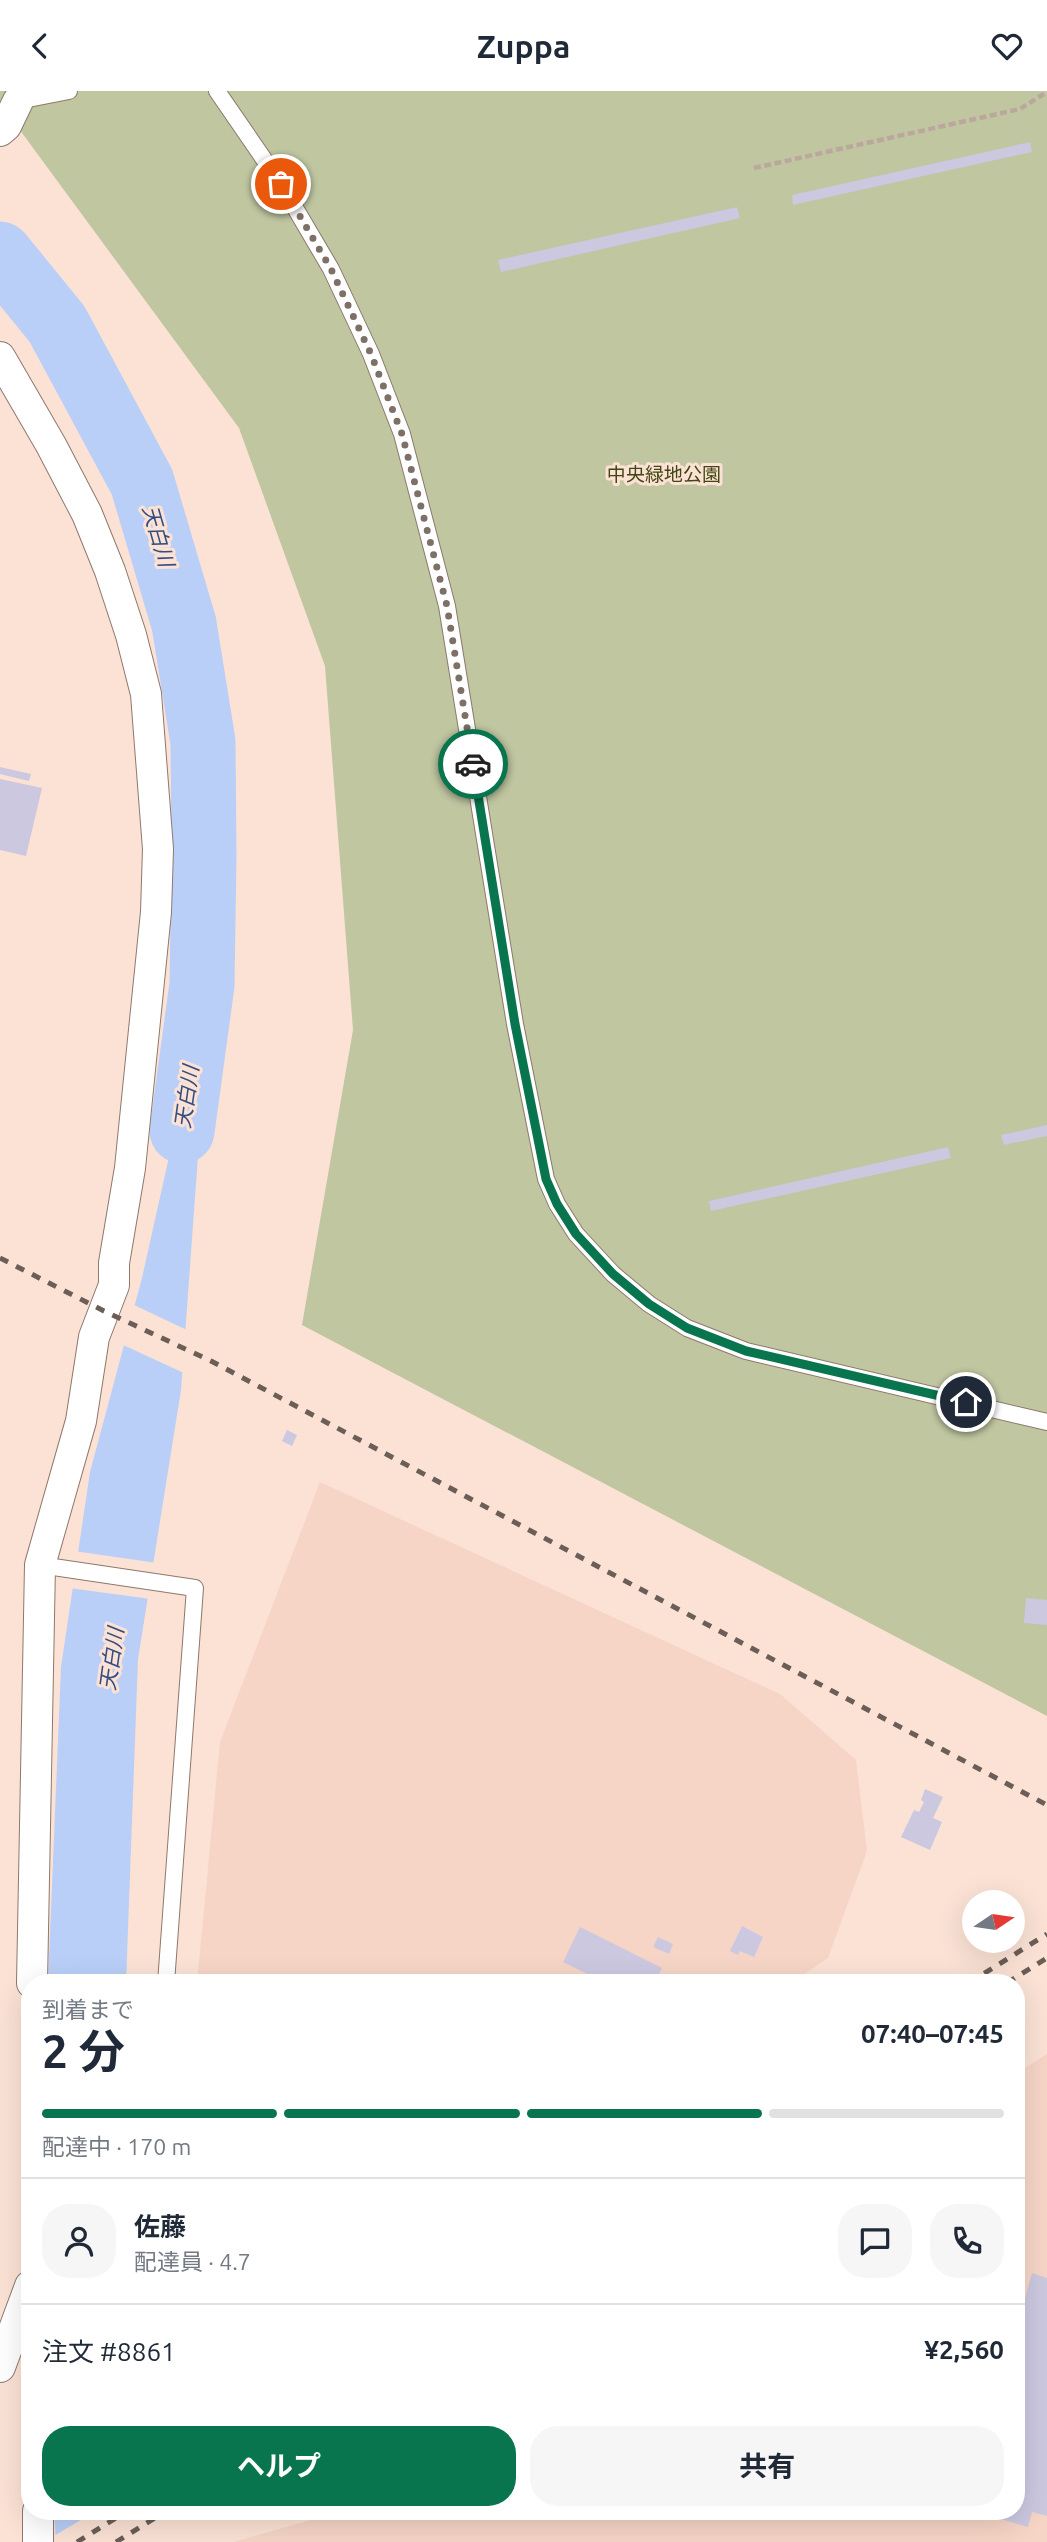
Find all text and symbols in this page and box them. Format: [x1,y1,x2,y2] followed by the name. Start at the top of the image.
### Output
[21,27,59,65] icon: back
[988,27,1026,65] icon: heart
[477,28,570,64] text: Zuppa
[251,154,311,214] pin
[262,165,300,203] icon: bag
[607,463,721,485] park label: 中央緑地公園
[139,502,180,571] water label: 天白川
[438,729,508,799] courier
[454,745,492,783] icon: car
[170,1062,203,1130] water label: 天白川
[936,1372,996,1432] pin
[947,1383,985,1421] icon: home
[95,1624,128,1692] water label: 天白川
[962,1890,1026,1953] north arrow
[962,1890,1025,1953] map controls
[42,1997,134,2022] text: 到着まで
[861,2019,1004,2048] text: 07:40–07:45
[42,2025,125,2077] text: 2 分
[42,2134,191,2159] text: 配達中 · 170 m
[42,2204,116,2278] button: person
[838,2204,912,2278] button: chat
[930,2204,1004,2278] button: phone
[134,2212,186,2241] text: 佐藤
[134,2249,251,2274] text: 配達員 · 4.7
[924,2335,1004,2364] text: ¥2,560
[42,2337,176,2366] text: 注文 #8861
[42,2426,516,2506] button: ヘルプ
[530,2426,1004,2506] button: 共有

